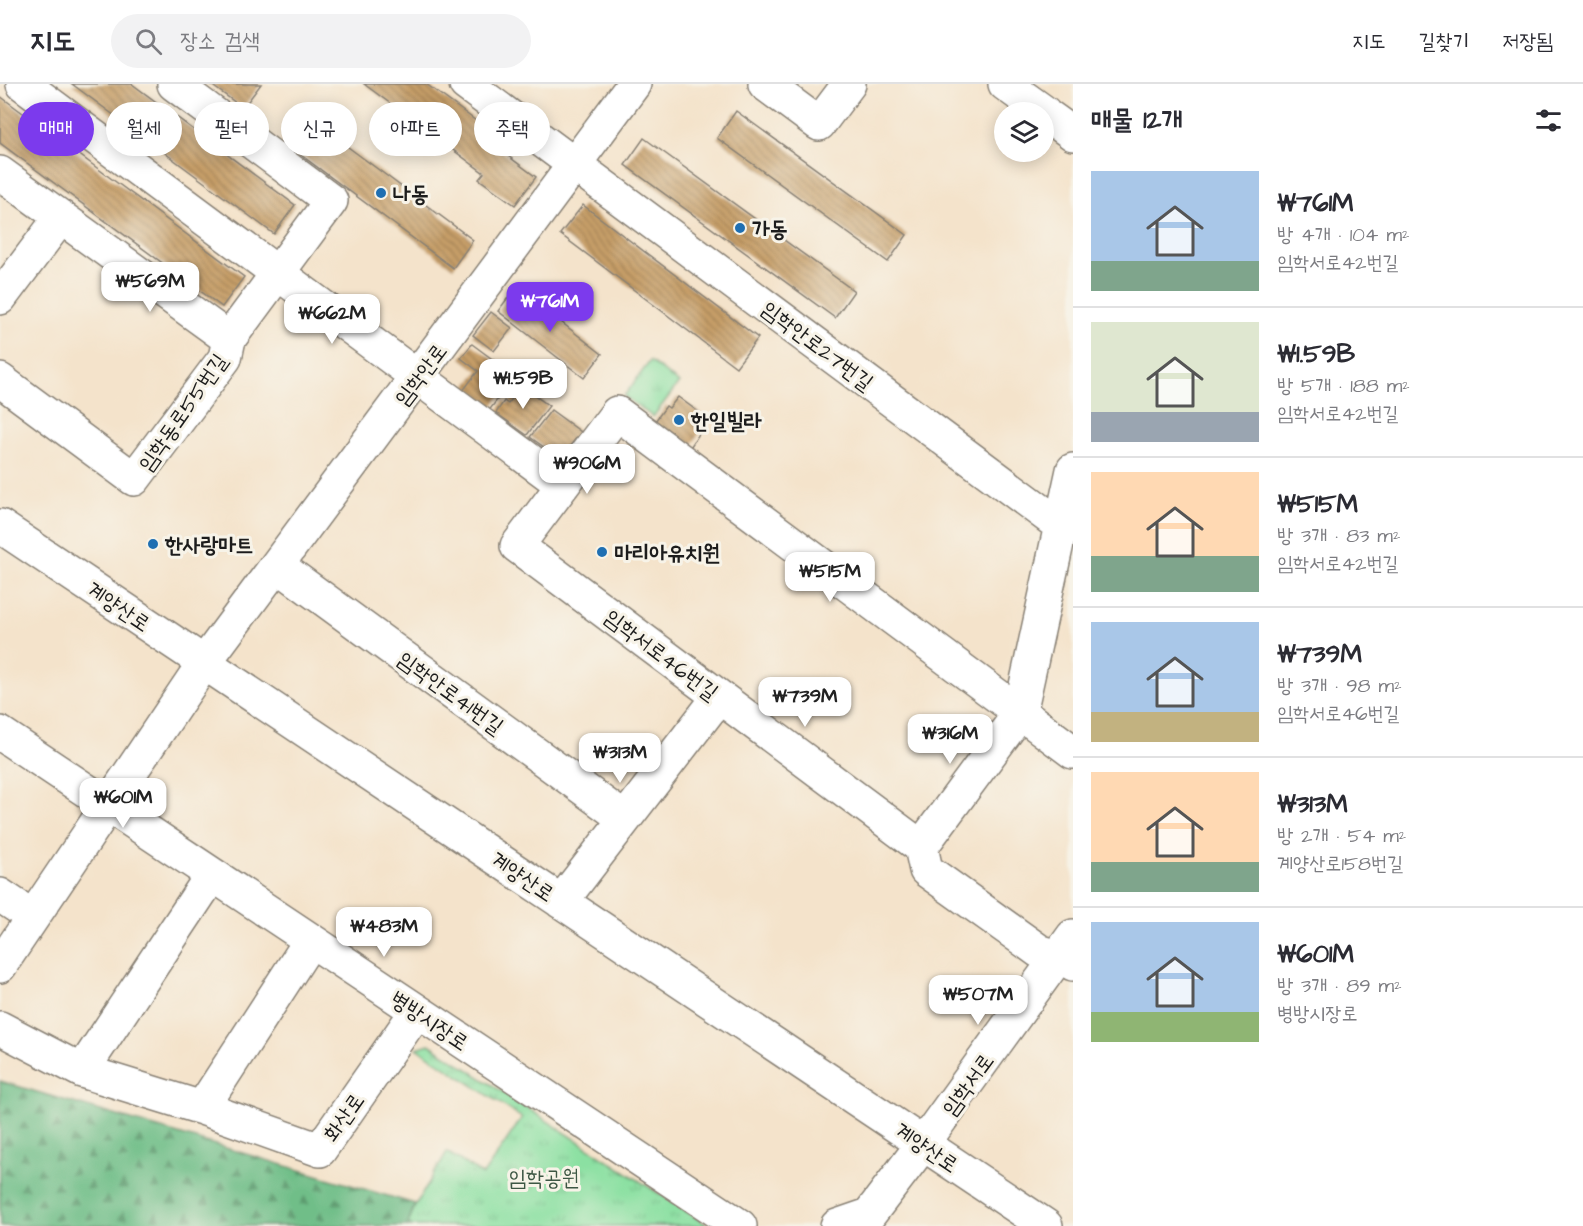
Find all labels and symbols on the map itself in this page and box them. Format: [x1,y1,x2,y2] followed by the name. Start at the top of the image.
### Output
[393,179,429,210] place label: 나동
[374,186,388,200] marker: 나동
[752,214,788,245] place label: 가동
[733,221,747,235] marker: 가동
[108,262,192,313] pin: ₩569M
[508,282,592,333] pin: ₩761M
[290,294,374,345] pin: ₩662M
[755,294,880,399] street label: 임학안로27번길
[388,337,455,413] street label: 임학안로
[131,347,235,478] street label: 임학동로55번길
[474,359,572,410] pin: ₩1.59B
[690,406,762,437] place label: 한일빌라
[672,413,686,427] marker: 한일빌라
[545,444,629,495] pin: ₩906M
[164,530,254,561] place label: 한사랑마트
[146,537,160,551] marker: 한사랑마트
[614,538,720,569] place label: 마리아유치원
[595,545,609,559] marker: 마리아유치원
[788,552,872,603] pin: ₩515M
[80,575,156,640] street label: 계양산로
[598,602,725,708] street label: 임학서로46번길
[391,644,510,742] street label: 임학안로41번길
[763,677,847,728] pin: ₩739M
[908,714,992,765] pin: ₩316M
[578,733,662,784] pin: ₩313M
[81,778,165,829] pin: ₩601M
[484,845,560,910] street label: 계양산로
[342,907,426,958] pin: ₩483M
[936,975,1020,1026] pin: ₩507M
[384,984,475,1059] street label: 병방시장로
[935,1047,1002,1123] street label: 임학서로
[316,1087,372,1149] street label: 화산로
[888,1116,964,1181] street label: 계양산로
[509,1163,579,1194] park label: 임학공원

